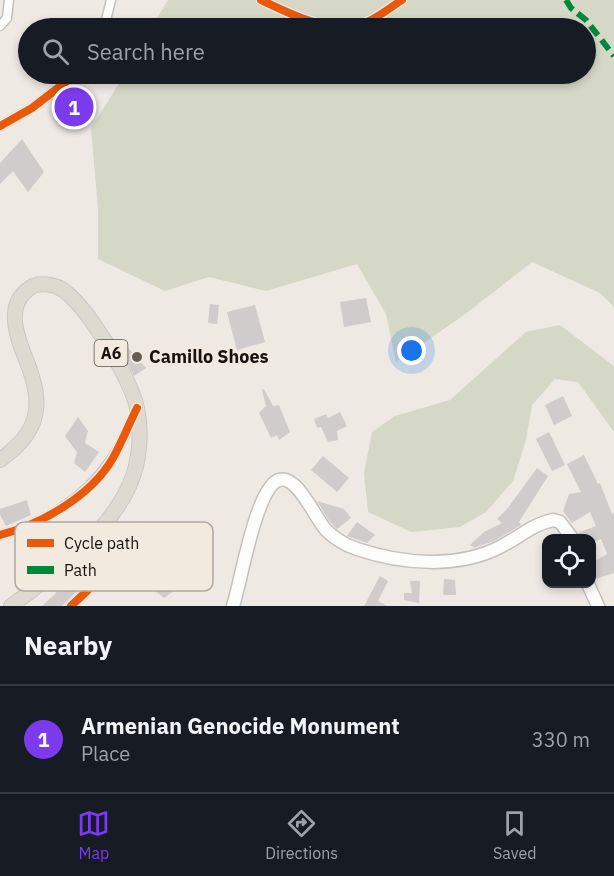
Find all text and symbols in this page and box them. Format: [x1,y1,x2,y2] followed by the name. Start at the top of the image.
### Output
[18,18,596,84] search box
[39,35,72,68] icon: search
[87,37,205,66] text: Search here
[54,84,94,130] pin: 1
[397,336,426,365] your location
[94,340,128,366] road number: A6
[149,345,269,368] place label: Camillo Shoes
[130,350,144,364] marker: Camillo Shoes
[15,522,213,591] legend
[64,533,139,553] text: Cycle path
[542,534,596,588] map controls
[542,534,596,588] button: locate
[64,560,97,580] text: Path
[24,628,112,662] text: Nearby
[81,711,400,740] text: Armenian Genocide Monument
[38,726,50,753] text: 1
[532,726,590,753] text: 330 m
[81,740,130,767] text: Place
[77,807,110,863] tab: Map
[265,807,338,863] tab: Directions
[493,807,537,863] tab: Saved

